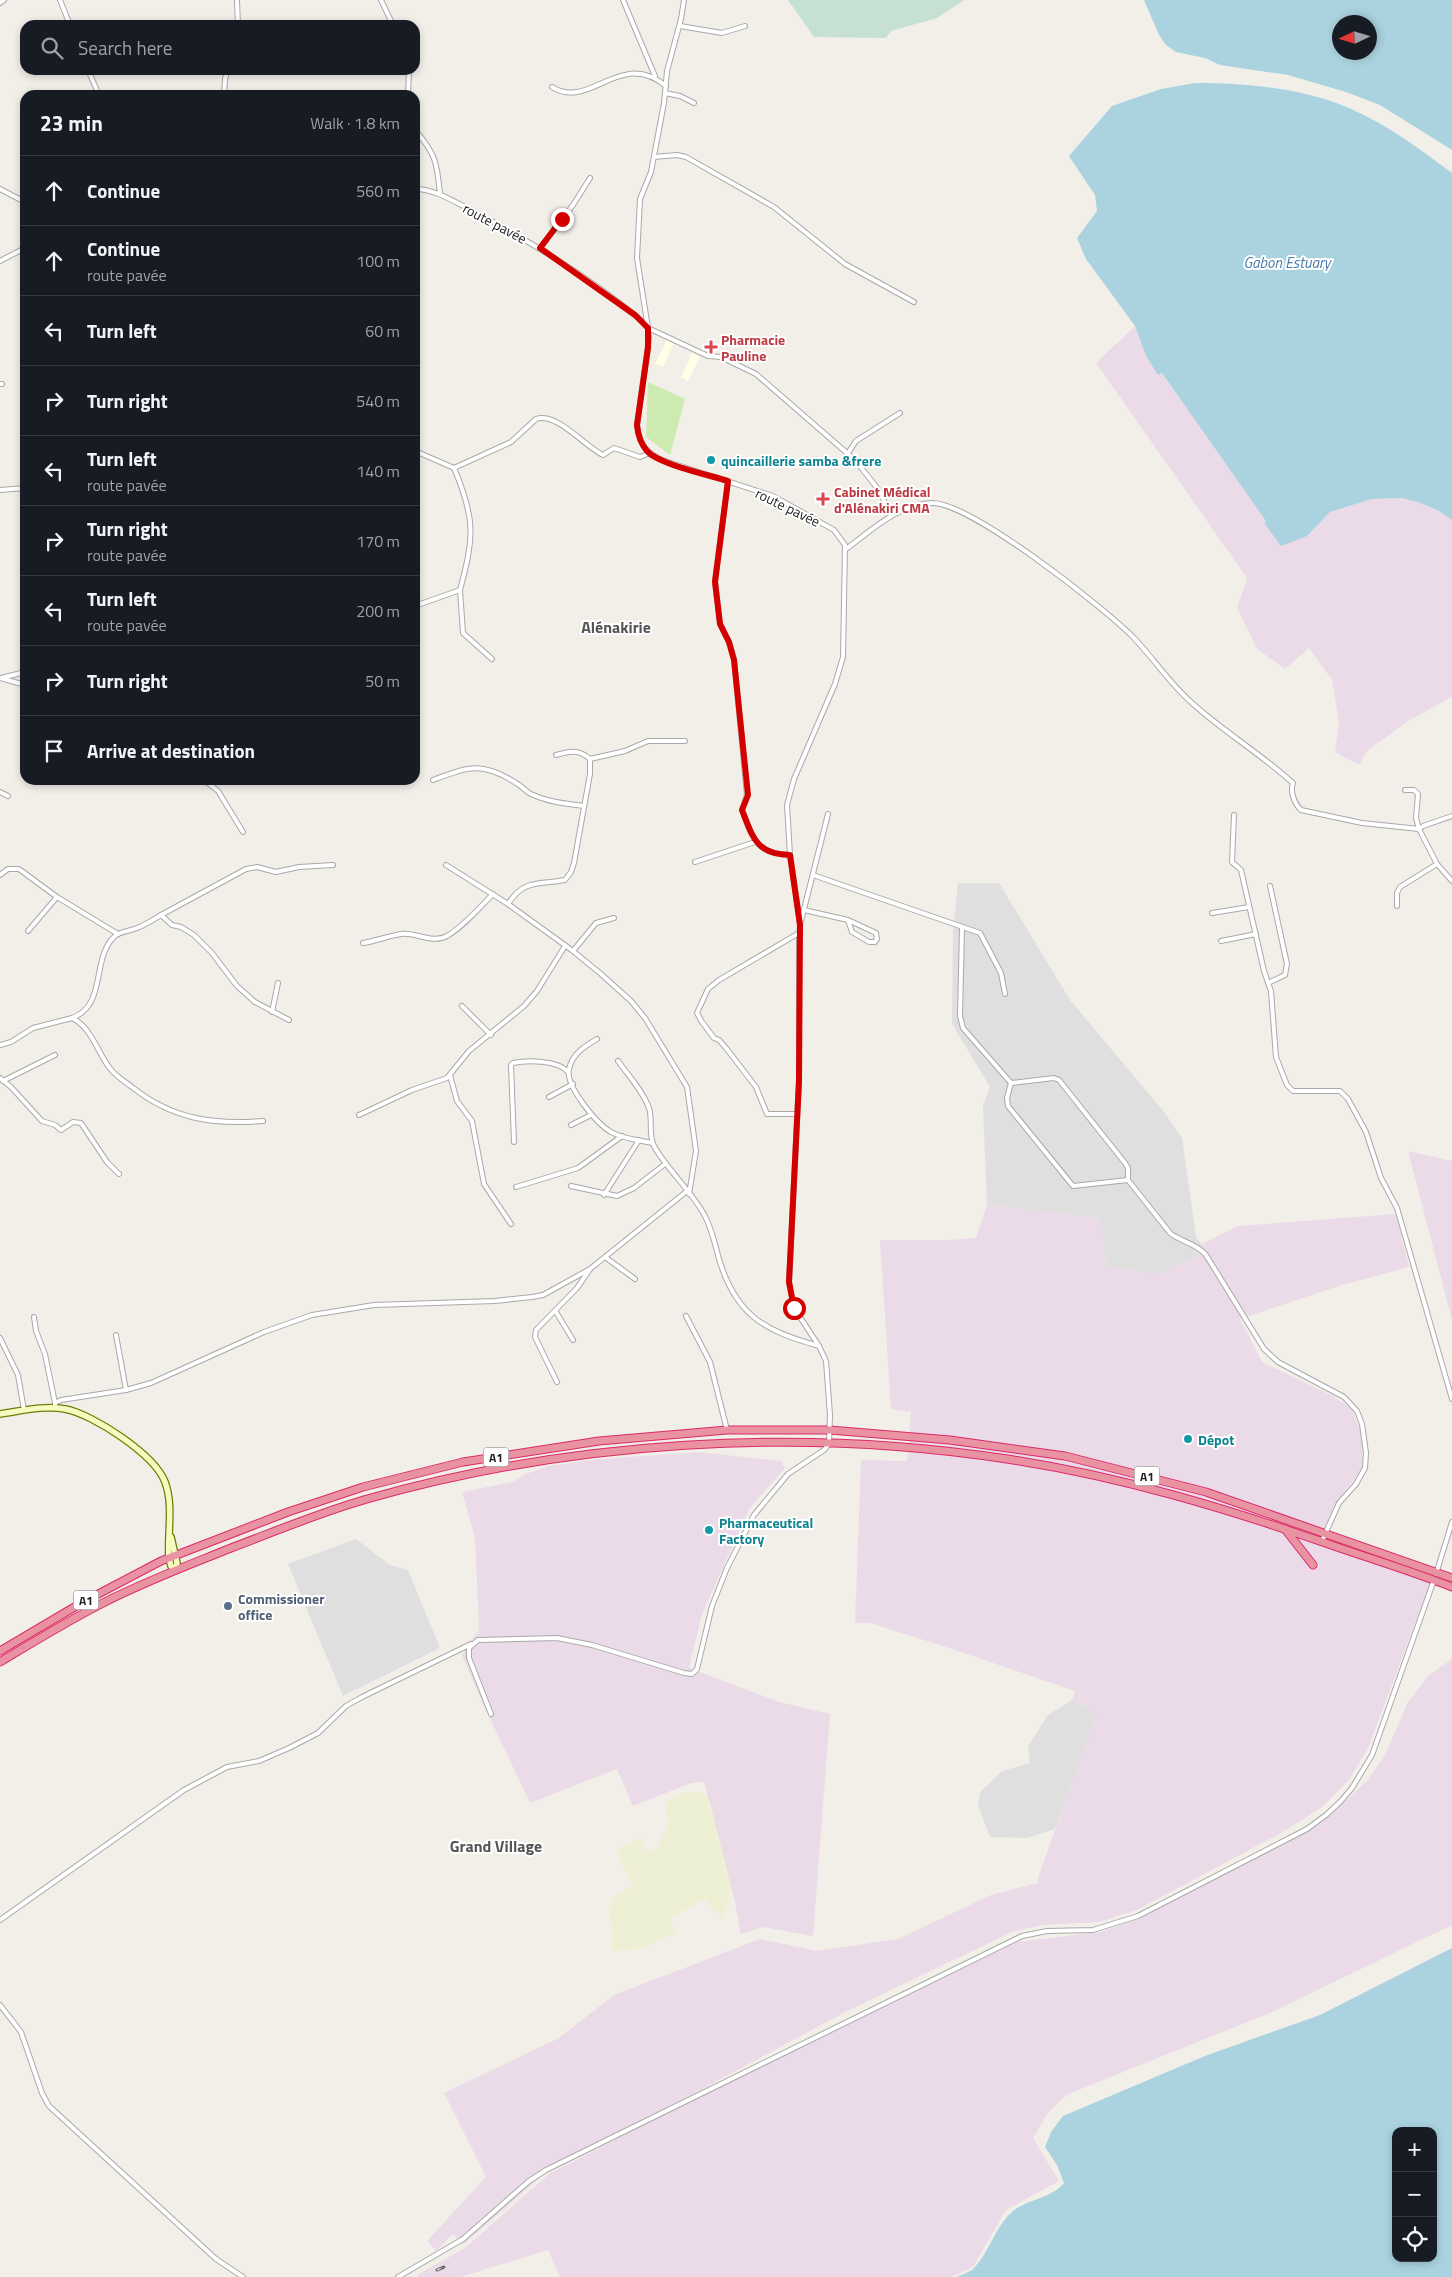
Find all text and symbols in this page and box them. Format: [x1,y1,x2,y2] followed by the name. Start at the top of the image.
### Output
[1332,15,1377,60] north arrow
[20,20,420,75] search box
[78,33,172,62] text: Search here
[38,34,66,62] icon: search
[40,107,103,139] text: 23 min
[310,111,400,135] text: Walk · 1.8 km
[87,176,160,205] text: Continue
[40,177,68,205] icon: ahead
[356,179,400,203] text: 560 m
[459,197,531,249] street label: route pavée
[551,208,574,231] route end
[87,234,160,263] text: Continue
[40,247,68,275] icon: ahead
[356,249,400,273] text: 100 m
[1243,251,1333,274] water label: Gabon Estuary
[87,263,167,287] text: route pavée
[87,316,157,345] text: Turn left
[40,317,68,345] icon: left
[365,319,400,343] text: 60 m
[721,329,785,366] place label: Pharmacie Pauline
[705,341,717,353] marker: Pharmacie Pauline
[87,386,168,415] text: Turn right
[40,387,68,415] icon: right
[356,389,400,413] text: 540 m
[87,444,157,473] text: Turn left
[721,450,881,471] place label: quincaillerie samba &frere
[705,454,717,466] marker: quincaillerie samba &frere
[40,457,68,485] icon: left
[356,459,400,483] text: 140 m
[87,473,167,497] text: route pavée
[834,481,931,518] place label: Cabinet Médical d'Alénakiri CMA
[752,482,824,532] street label: route pavée
[816,492,830,506] marker: Cabinet Médical d'Alénakiri CMA
[87,514,168,543] text: Turn right
[40,527,68,555] icon: right
[356,529,400,553] text: 170 m
[87,543,167,567] text: route pavée
[87,584,157,613] text: Turn left
[40,597,68,625] icon: left
[356,599,400,623] text: 200 m
[87,613,167,637] text: route pavée
[581,615,651,639] district label: Alénakirie
[87,666,168,695] text: Turn right
[40,667,68,695] icon: right
[365,669,400,693] text: 50 m
[87,736,255,765] text: Arrive at destination
[40,737,68,765] icon: arrive
[783,1297,806,1320] route start
[1198,1429,1234,1450] place label: Dépot
[1182,1433,1194,1445] marker: Dépot
[484,1448,508,1466] road number: A1
[1134,1466,1160,1485] road number: A1
[719,1512,813,1549] place label: Pharmaceutical Factory
[703,1524,715,1536] marker: Pharmaceutical Factory
[238,1588,324,1625] place label: Commissioner office
[74,1590,98,1610] road number: A1
[222,1600,234,1612] marker: Commissioner office
[450,1834,542,1858] district label: Grand Village
[1392,2127,1437,2262] map controls
[1392,2127,1437,2172] button: +
[1392,2172,1437,2217] button: −
[1392,2217,1437,2262] button: locate

